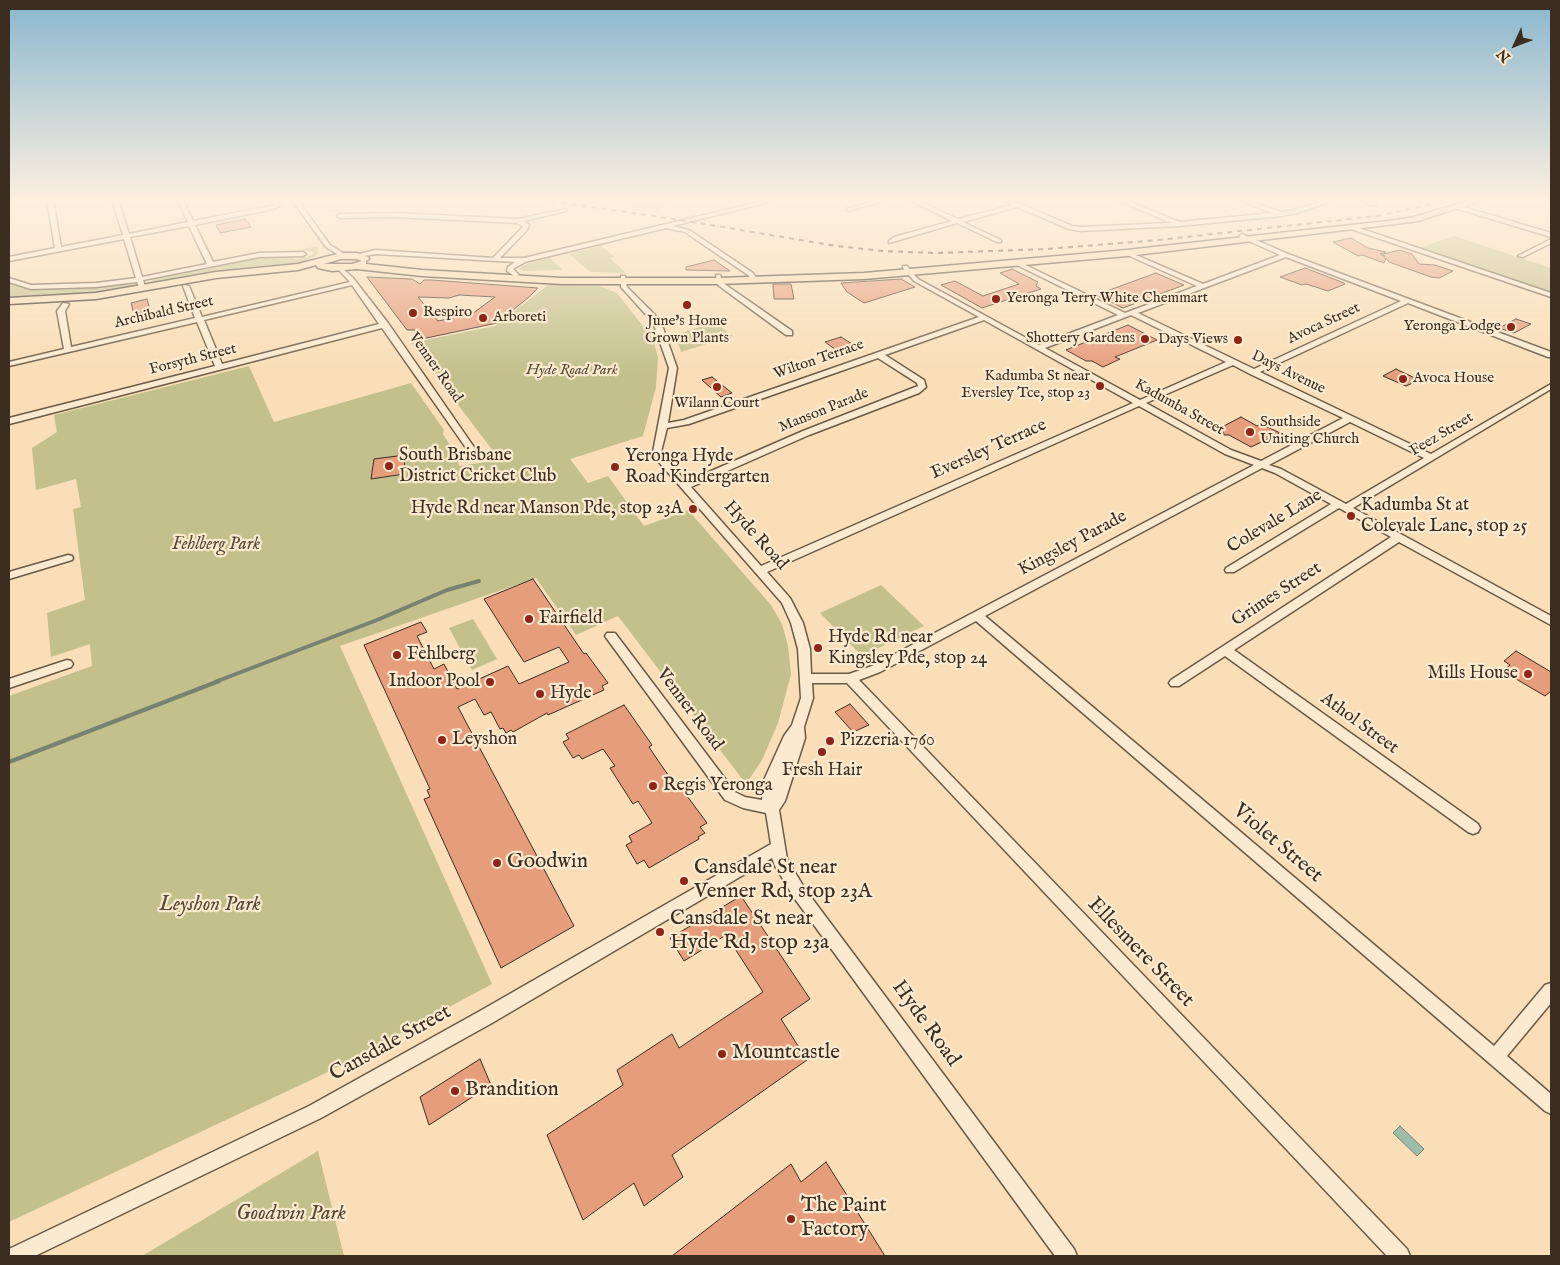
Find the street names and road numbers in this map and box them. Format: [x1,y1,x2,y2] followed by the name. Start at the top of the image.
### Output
[113,293,215,333] street label: Archibald Street
[1285,299,1363,349] street label: Avoca Street
[404,329,466,407] street label: Venner Road
[772,336,866,384] street label: Wilton Terrace
[148,340,238,380] street label: Forsyth Street
[1248,347,1328,399] street label: Days Avenue
[1131,376,1227,440] street label: Kadumba Street
[777,385,871,437] street label: Manson Parade
[1407,409,1477,461] street label: Feez Street
[928,415,1050,485] street label: Eversley Terrace
[1224,485,1326,559] street label: Colevale Lane
[718,497,792,575] street label: Hyde Road
[1015,506,1131,582] street label: Kingsley Parade
[1228,558,1326,632] street label: Grimes Street
[651,664,727,756] street label: Venner Road
[1316,688,1402,760] street label: Athol Street
[1227,799,1327,889] street label: Violet Street
[1081,893,1199,1013] street label: Ellesmere Street
[885,976,965,1072] street label: Hyde Road
[326,1000,456,1088] street label: Cansdale Street

